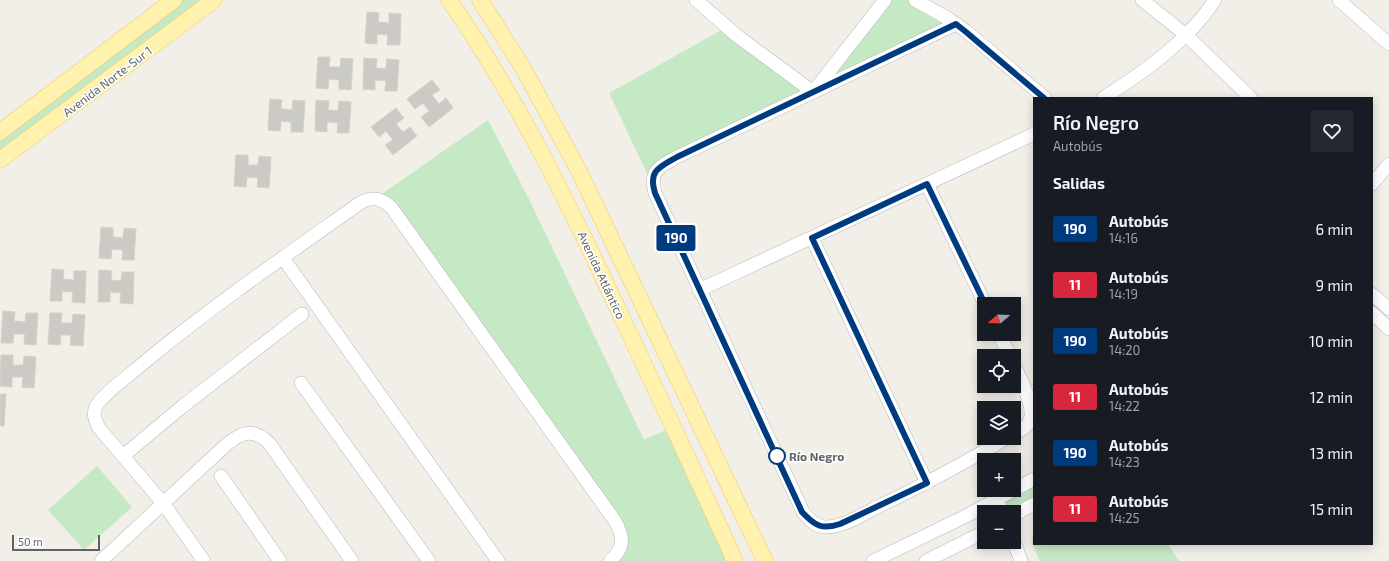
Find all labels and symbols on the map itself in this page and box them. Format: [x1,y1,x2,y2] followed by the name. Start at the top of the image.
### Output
[60,43,154,119] street label: Avenida Norte-Sur 1
[653,225,699,251] line badge: 190
[576,229,628,321] street label: Avenida Atlántico
[977,297,1021,341] north arrow
[768,447,786,465] marker: Río Negro
[789,449,844,463] place label: Río Negro
[12,533,100,552] scale bar

